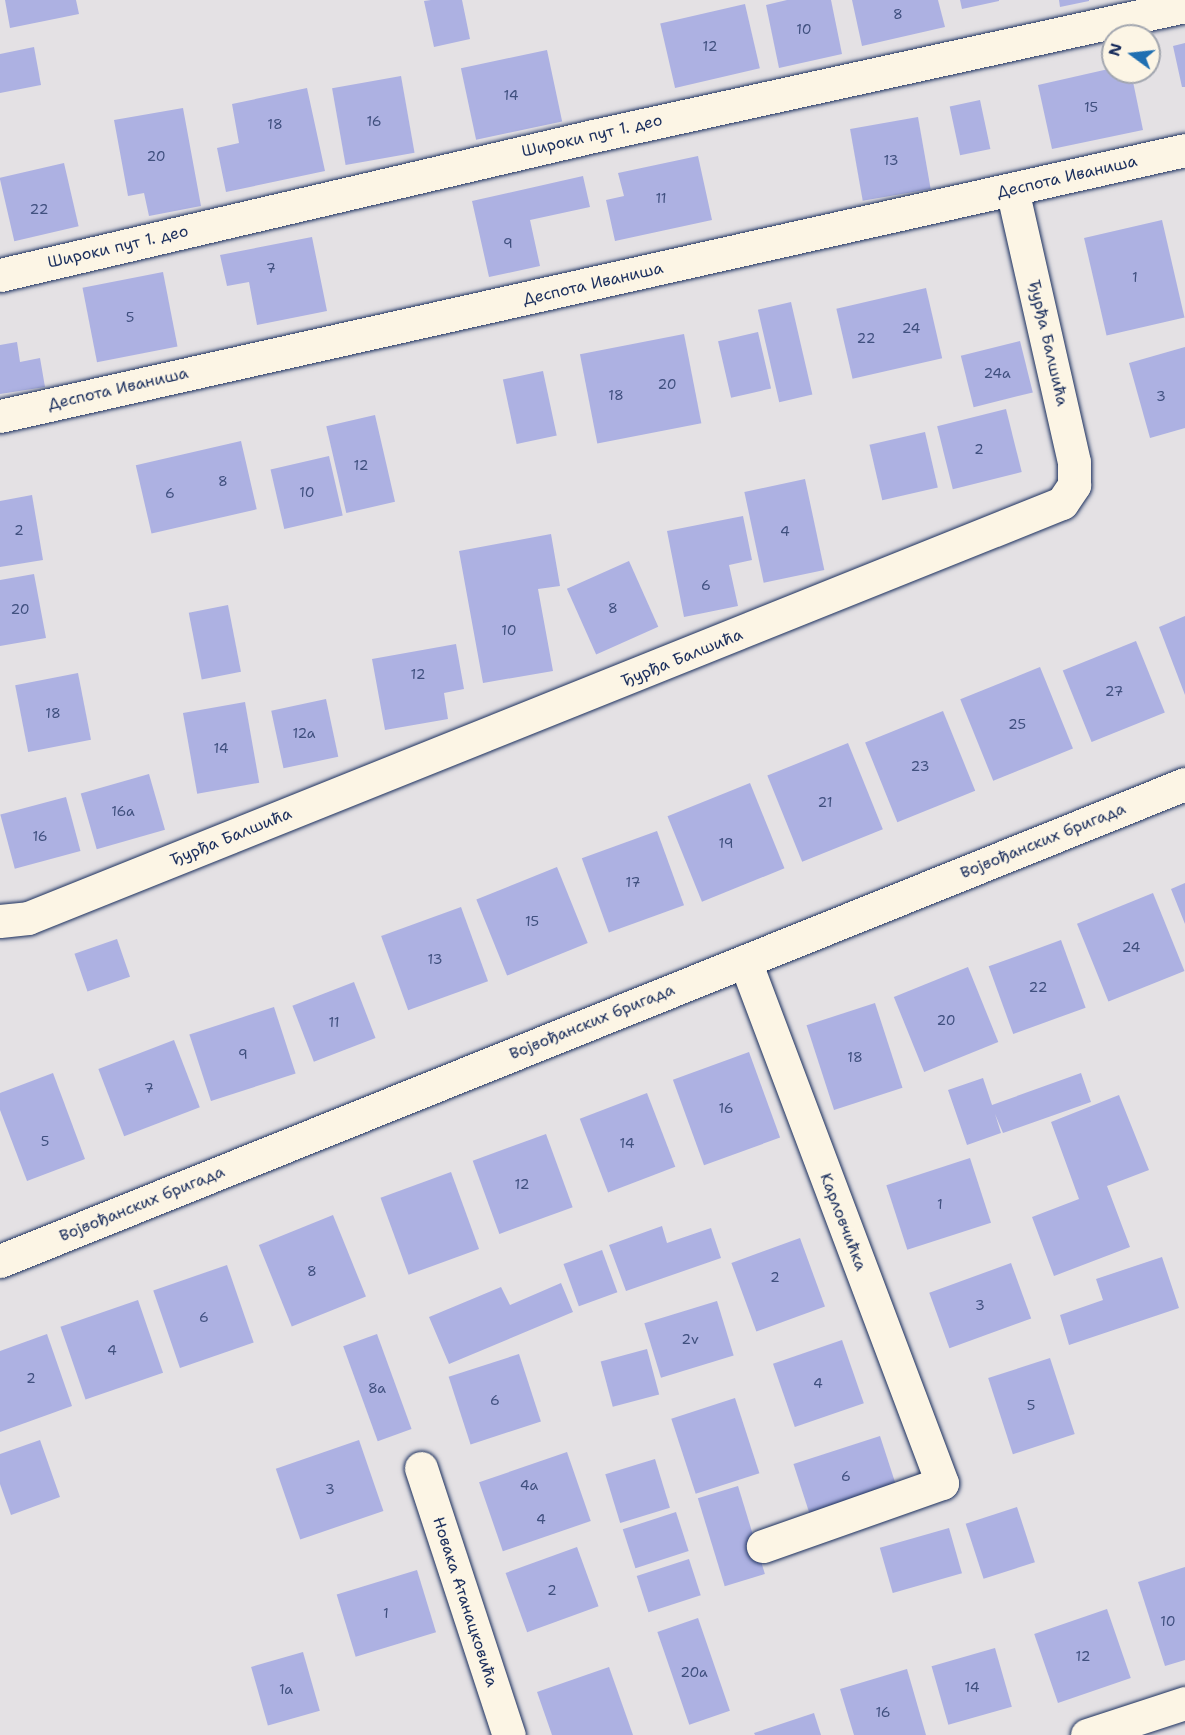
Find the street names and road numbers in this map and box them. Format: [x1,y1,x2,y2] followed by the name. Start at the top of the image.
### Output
[520,110,664,162] street label: Широки пут 1. део
[995,152,1139,202] street label: Деспота Иваниша
[46,221,190,273] street label: Широки пут 1. део
[521,259,665,309] street label: Деспота Иваниша
[1024,278,1072,408] street label: Ђурђа Балшића
[46,364,190,414] street label: Деспота Иваниша
[619,625,745,691] street label: Ђурђа Балшића
[958,799,1128,883] street label: Војвођанских бригада
[168,804,294,870] street label: Ђурђа Балшића
[507,980,677,1064] street label: Војвођанских бригада
[57,1162,227,1246] street label: Војвођанских бригада
[816,1170,870,1274] street label: Карловчићка
[428,1515,502,1689] street label: Новака Атанацковића

